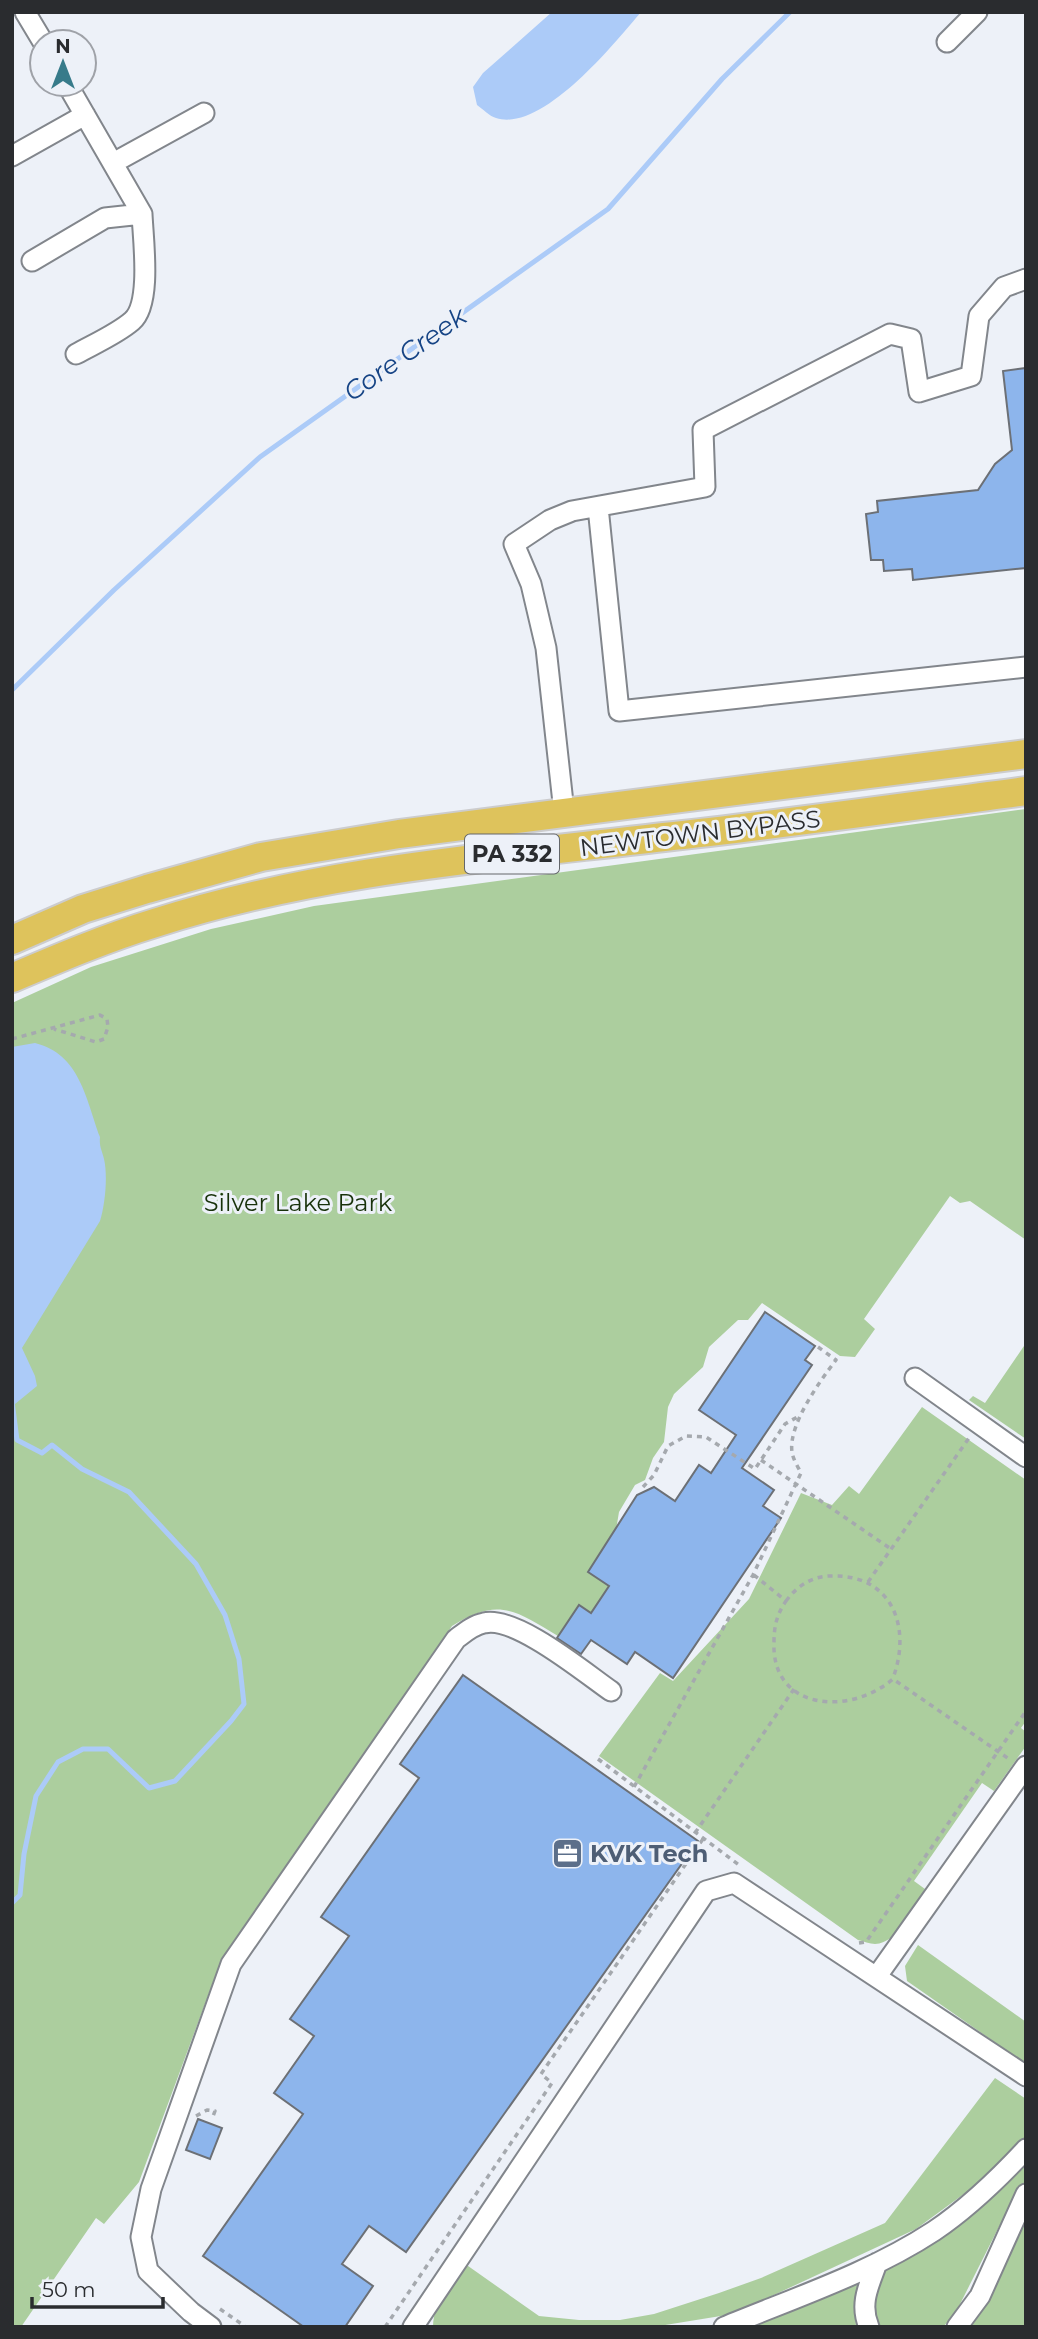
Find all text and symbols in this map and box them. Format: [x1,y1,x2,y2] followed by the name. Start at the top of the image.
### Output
[28,28,98,98] north arrow
[55,35,71,58] text: N
[337,299,474,408] water label: Core Creek
[578,804,822,862] street label: NEWTOWN BYPASS
[465,834,559,874] road number: PA 332
[204,1188,393,1217] park label: Silver Lake Park
[550,1836,584,1870] office icon: KVK Tech
[590,1839,708,1868] place label: KVK Tech
[32,2266,163,2310] scale bar
[42,2277,96,2302] text: 50 m

